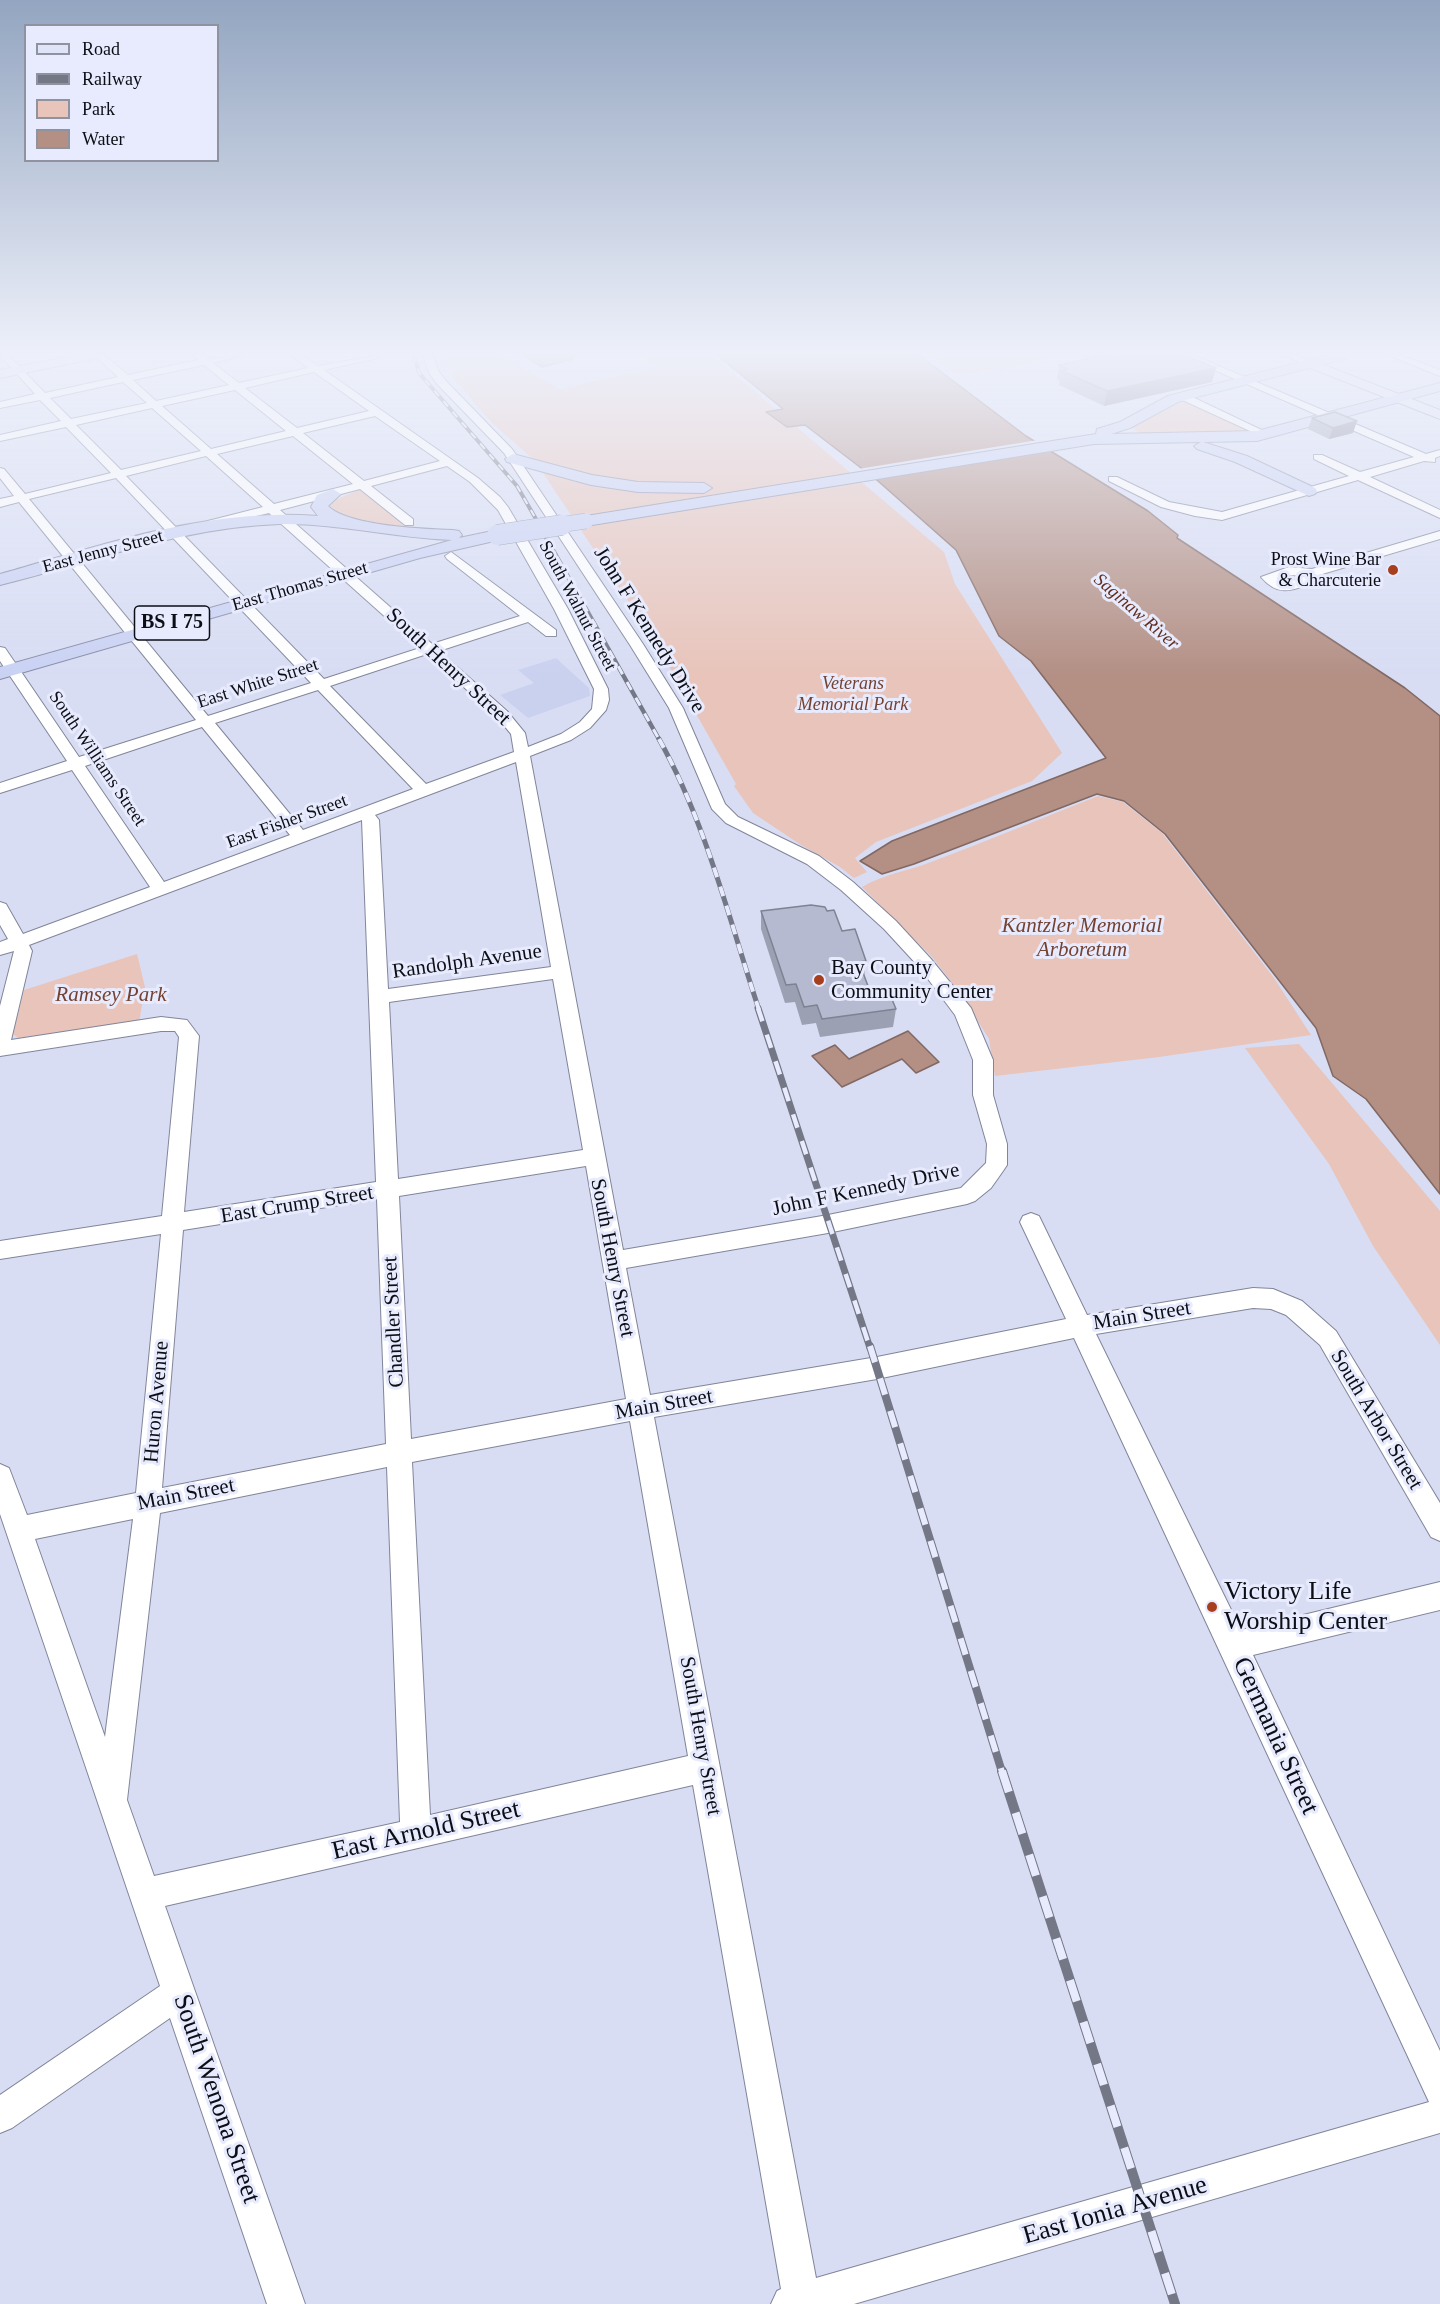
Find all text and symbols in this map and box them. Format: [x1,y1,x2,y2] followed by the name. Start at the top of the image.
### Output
[24,24,219,162] legend
[82,39,120,59] text: Road
[82,69,142,89] text: Railway
[82,99,115,119] text: Park
[82,129,125,149] text: Water
[40,526,166,578] street label: East Jenny Street
[534,537,620,675] street label: South Walnut Street
[588,542,710,718] street label: John F Kennedy Drive
[1271,549,1381,592] place label: Prost Wine Bar & Charcuterie
[230,557,370,617] street label: East Thomas Street
[1386,563,1400,577] marker: Prost Wine Bar & Charcuterie
[1089,569,1183,655] water label: Saginaw River
[381,603,515,731] street label: South Henry Street
[134,606,210,640] road number: BS I 75
[195,654,321,714] street label: East White Street
[798,673,908,716] park label: Veterans Memorial Park
[44,687,150,831] street label: South Williams Street
[224,790,350,854] street label: East Fisher Street
[1002,913,1162,963] park label: Kantzler Memorial Arboretum
[391,939,543,985] street label: Randolph Avenue
[831,955,993,1005] place label: Bay County Community Center
[812,973,826,987] marker: Bay County Community Center
[55,982,167,1008] park label: Ramsey Park
[770,1158,962,1222] street label: John F Kennedy Drive
[584,1177,640,1339] street label: South Henry Street
[219,1181,375,1229] street label: East Crump Street
[378,1256,410,1388] street label: Chandler Street
[1091,1296,1193,1336] street label: Main Street
[139,1340,175,1464] street label: Huron Avenue
[1324,1346,1428,1494] street label: South Arbor Street
[613,1384,715,1426] street label: Main Street
[135,1473,237,1517] street label: Main Street
[1224,1576,1387,1637] place label: Victory Life Worship Center
[1205,1600,1219,1614] marker: Victory Life Worship Center
[1225,1653,1325,1819] street label: Germania Street
[674,1655,726,1817] street label: South Henry Street
[329,1794,523,1868] street label: East Arnold Street
[166,1990,266,2208] street label: South Wenona Street
[1019,2170,1211,2252] street label: East Ionia Avenue

